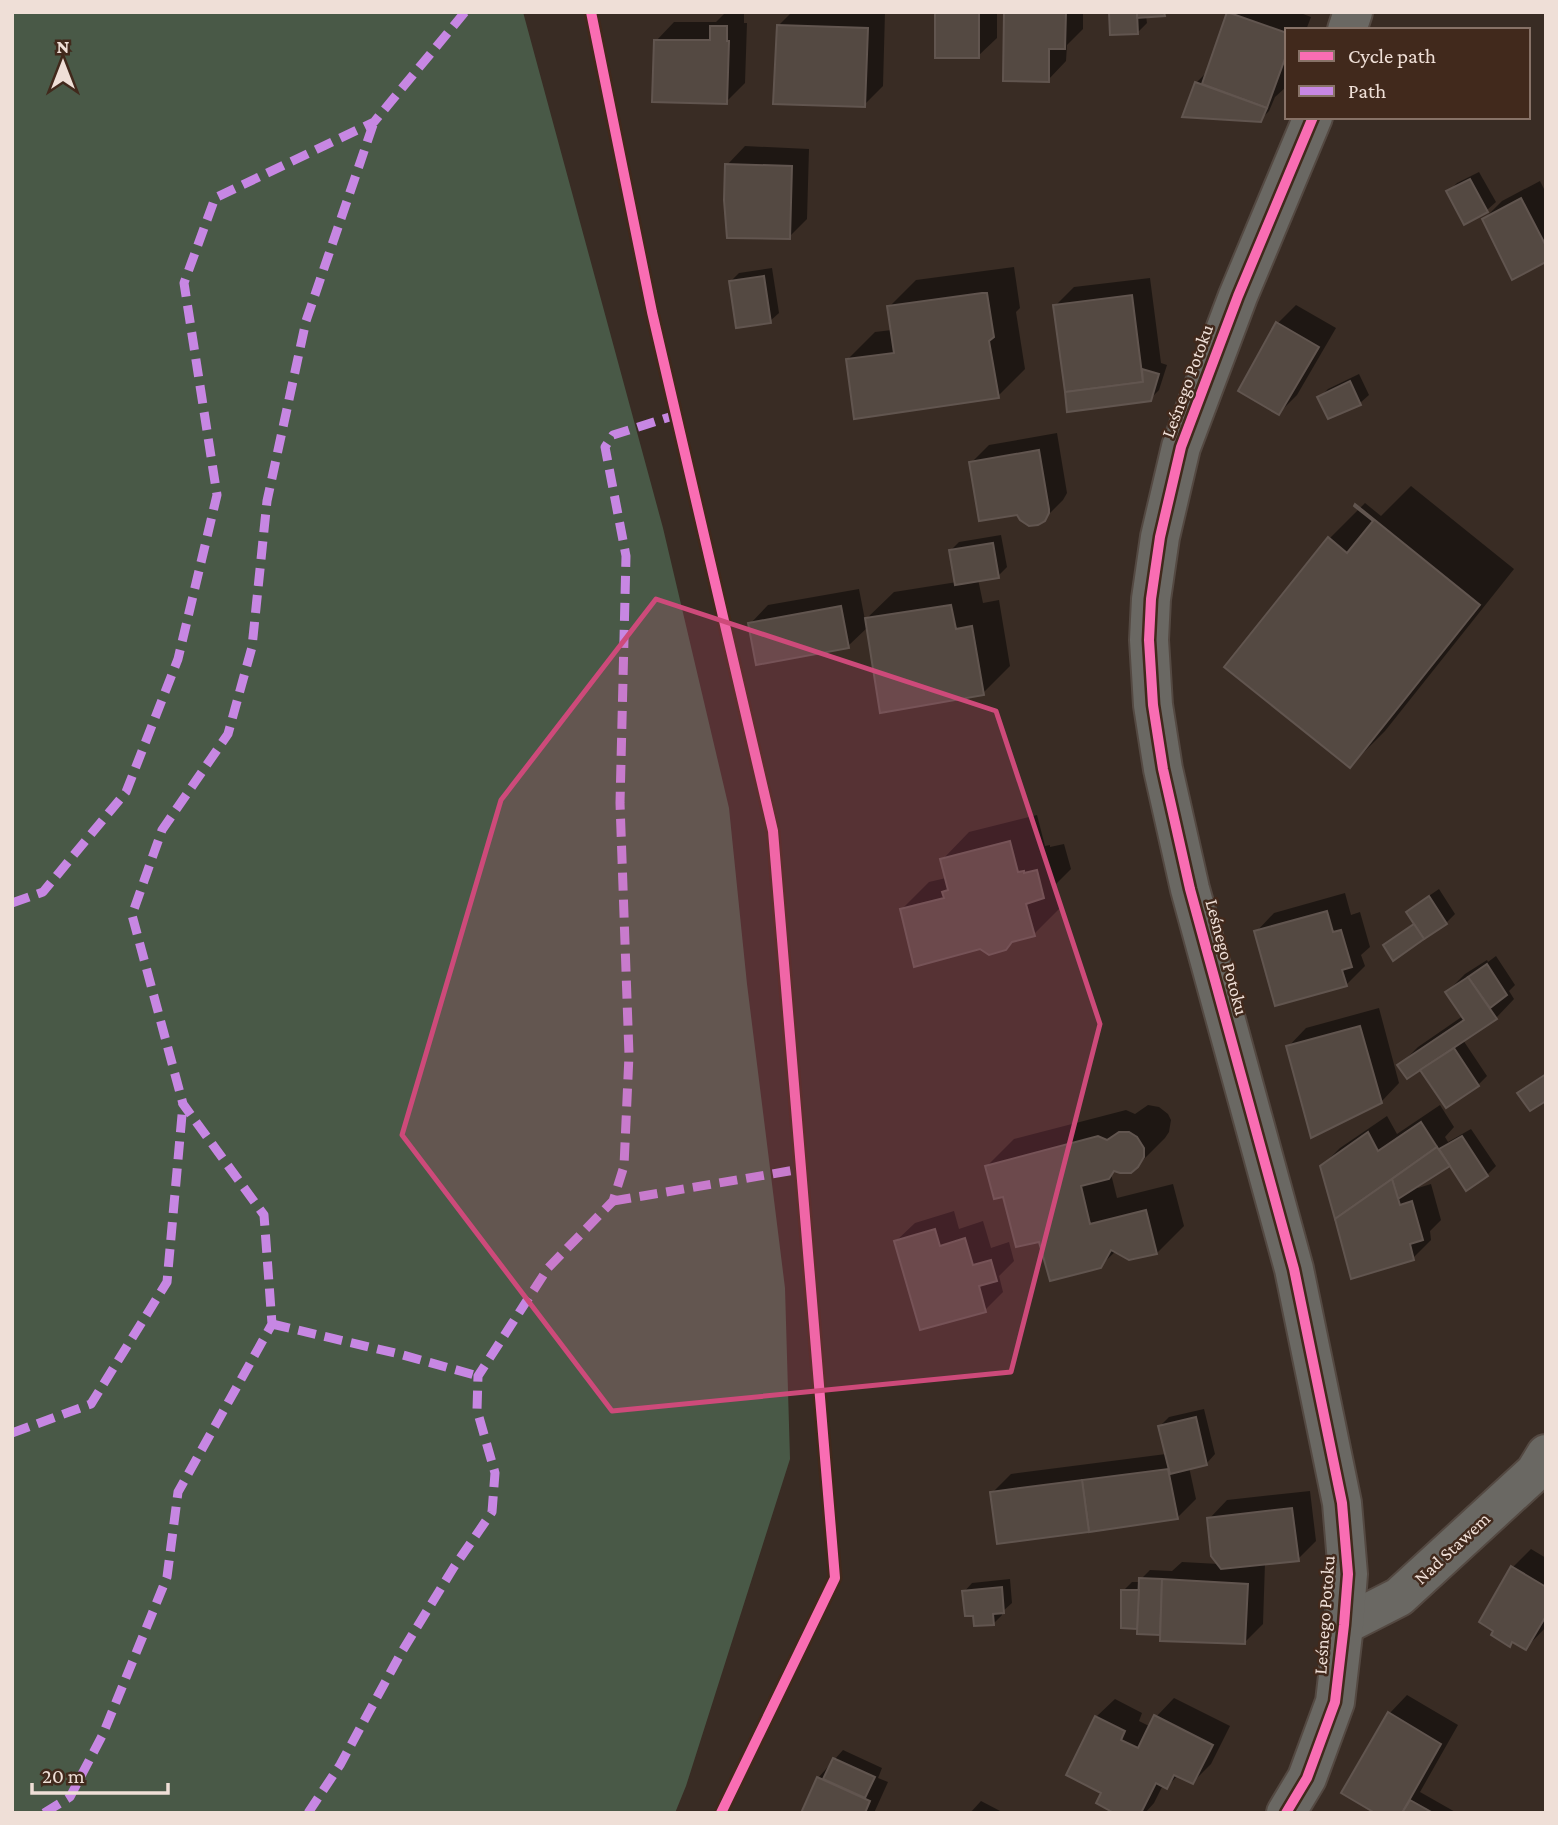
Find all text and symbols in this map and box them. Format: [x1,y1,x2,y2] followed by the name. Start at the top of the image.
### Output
[28,28,98,98] north arrow
[1285,28,1530,119] legend
[57,36,70,57] text: N
[1348,44,1436,68] text: Cycle path
[1348,79,1386,103] text: Path
[1157,321,1217,441] street label: Leśnego Potoku
[1201,897,1253,1017] street label: Leśnego Potoku
[1410,1508,1494,1588] street label: Nad Stawem
[1309,1555,1339,1675] street label: Leśnego Potoku
[32,1752,168,1796] scale bar
[42,1764,85,1788] text: 20 m

